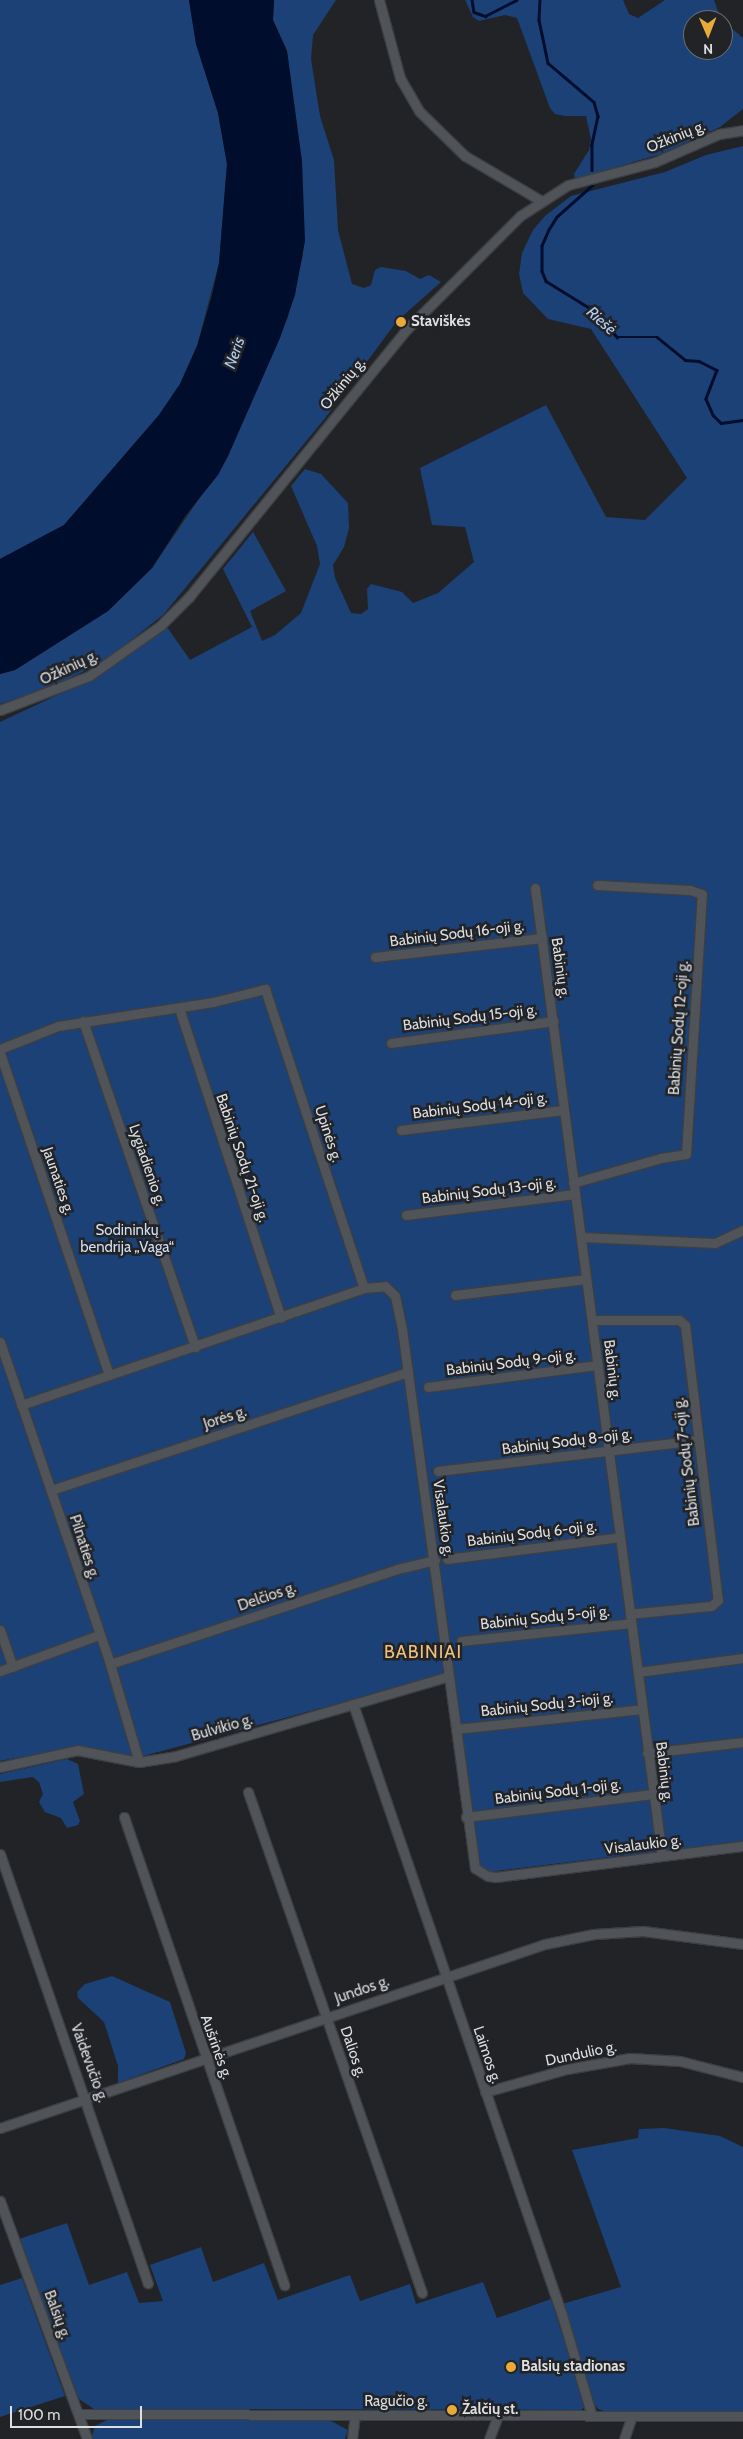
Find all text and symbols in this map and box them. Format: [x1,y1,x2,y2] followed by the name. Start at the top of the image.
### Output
[683,10,733,60] north arrow
[703,40,713,58] text: N
[644,117,708,157] street label: Ožkinių g.
[582,303,620,339] water label: Riešė
[411,313,471,331] place label: Staviškės
[395,316,407,328] marker: Staviškės
[221,335,249,371] water label: Neris
[317,354,369,414] street label: Ožkinių g.
[37,647,101,689] street label: Ožkinių g.
[389,917,525,951] street label: Babinių Sodų 16-oji g.
[547,937,573,999] street label: Babinių g.
[665,960,693,1096] street label: Babinių Sodų 12-oji g.
[402,1001,538,1035] street label: Babinių Sodų 15-oji g.
[412,1089,548,1123] street label: Babinių Sodų 14-oji g.
[212,1091,272,1225] street label: Babinių Sodų 21-oji g.
[310,1103,346,1165] street label: Upinės g.
[125,1122,169,1208] street label: Lygiadienio g.
[38,1145,78,1217] street label: Jaunaties g.
[421,1174,557,1208] street label: Babinių Sodų 13-oji g.
[80,1221,174,1256] park label: Sodininkų bendrija „Vaga“
[599,1339,625,1401] street label: Babinių g.
[445,1346,577,1380] street label: Babinių Sodų 9-oji g.
[670,1397,704,1527] street label: Babinių Sodų 7-oji g.
[201,1403,249,1433] street label: Jorės g.
[501,1425,633,1459] street label: Babinių Sodų 8-oji g.
[429,1479,457,1557] street label: Visalaukio g.
[65,1512,103,1582] street label: Pilnaties g.
[466,1517,598,1551] street label: Babinių Sodų 6-oji g.
[235,1579,299,1615] street label: Delčios g.
[479,1602,611,1634] street label: Babinių Sodų 5-oji g.
[383,1641,463,1663] district label: BABINIAI
[480,1689,614,1721] street label: Babinių Sodų 3-ioji g.
[189,1711,255,1745] street label: Bulvikio g.
[651,1741,677,1803] street label: Babinių g.
[494,1775,622,1809] street label: Babinių Sodų 1-oji g.
[604,1831,682,1859] street label: Visalaukio g.
[332,1972,392,2008] street label: Jundos g.
[196,2012,236,2082] street label: Aušrinės g.
[66,2021,112,2105] street label: Vaidevučio g.
[336,2024,370,2080] street label: Dalios g.
[469,2024,505,2086] street label: Laimos g.
[544,2038,618,2070] street label: Dundulio g.
[40,2288,74,2342] street label: Balsių g.
[521,2358,625,2376] place label: Balsių stadionas
[505,2361,517,2373] marker: Balsių stadionas
[364,2393,428,2411] street label: Ragučio g.
[12,2396,145,2428] scale bar
[462,2401,518,2419] place label: Žalčių st.
[446,2404,458,2416] marker: Žalčių st.
[18,2406,60,2424] text: 100 m

